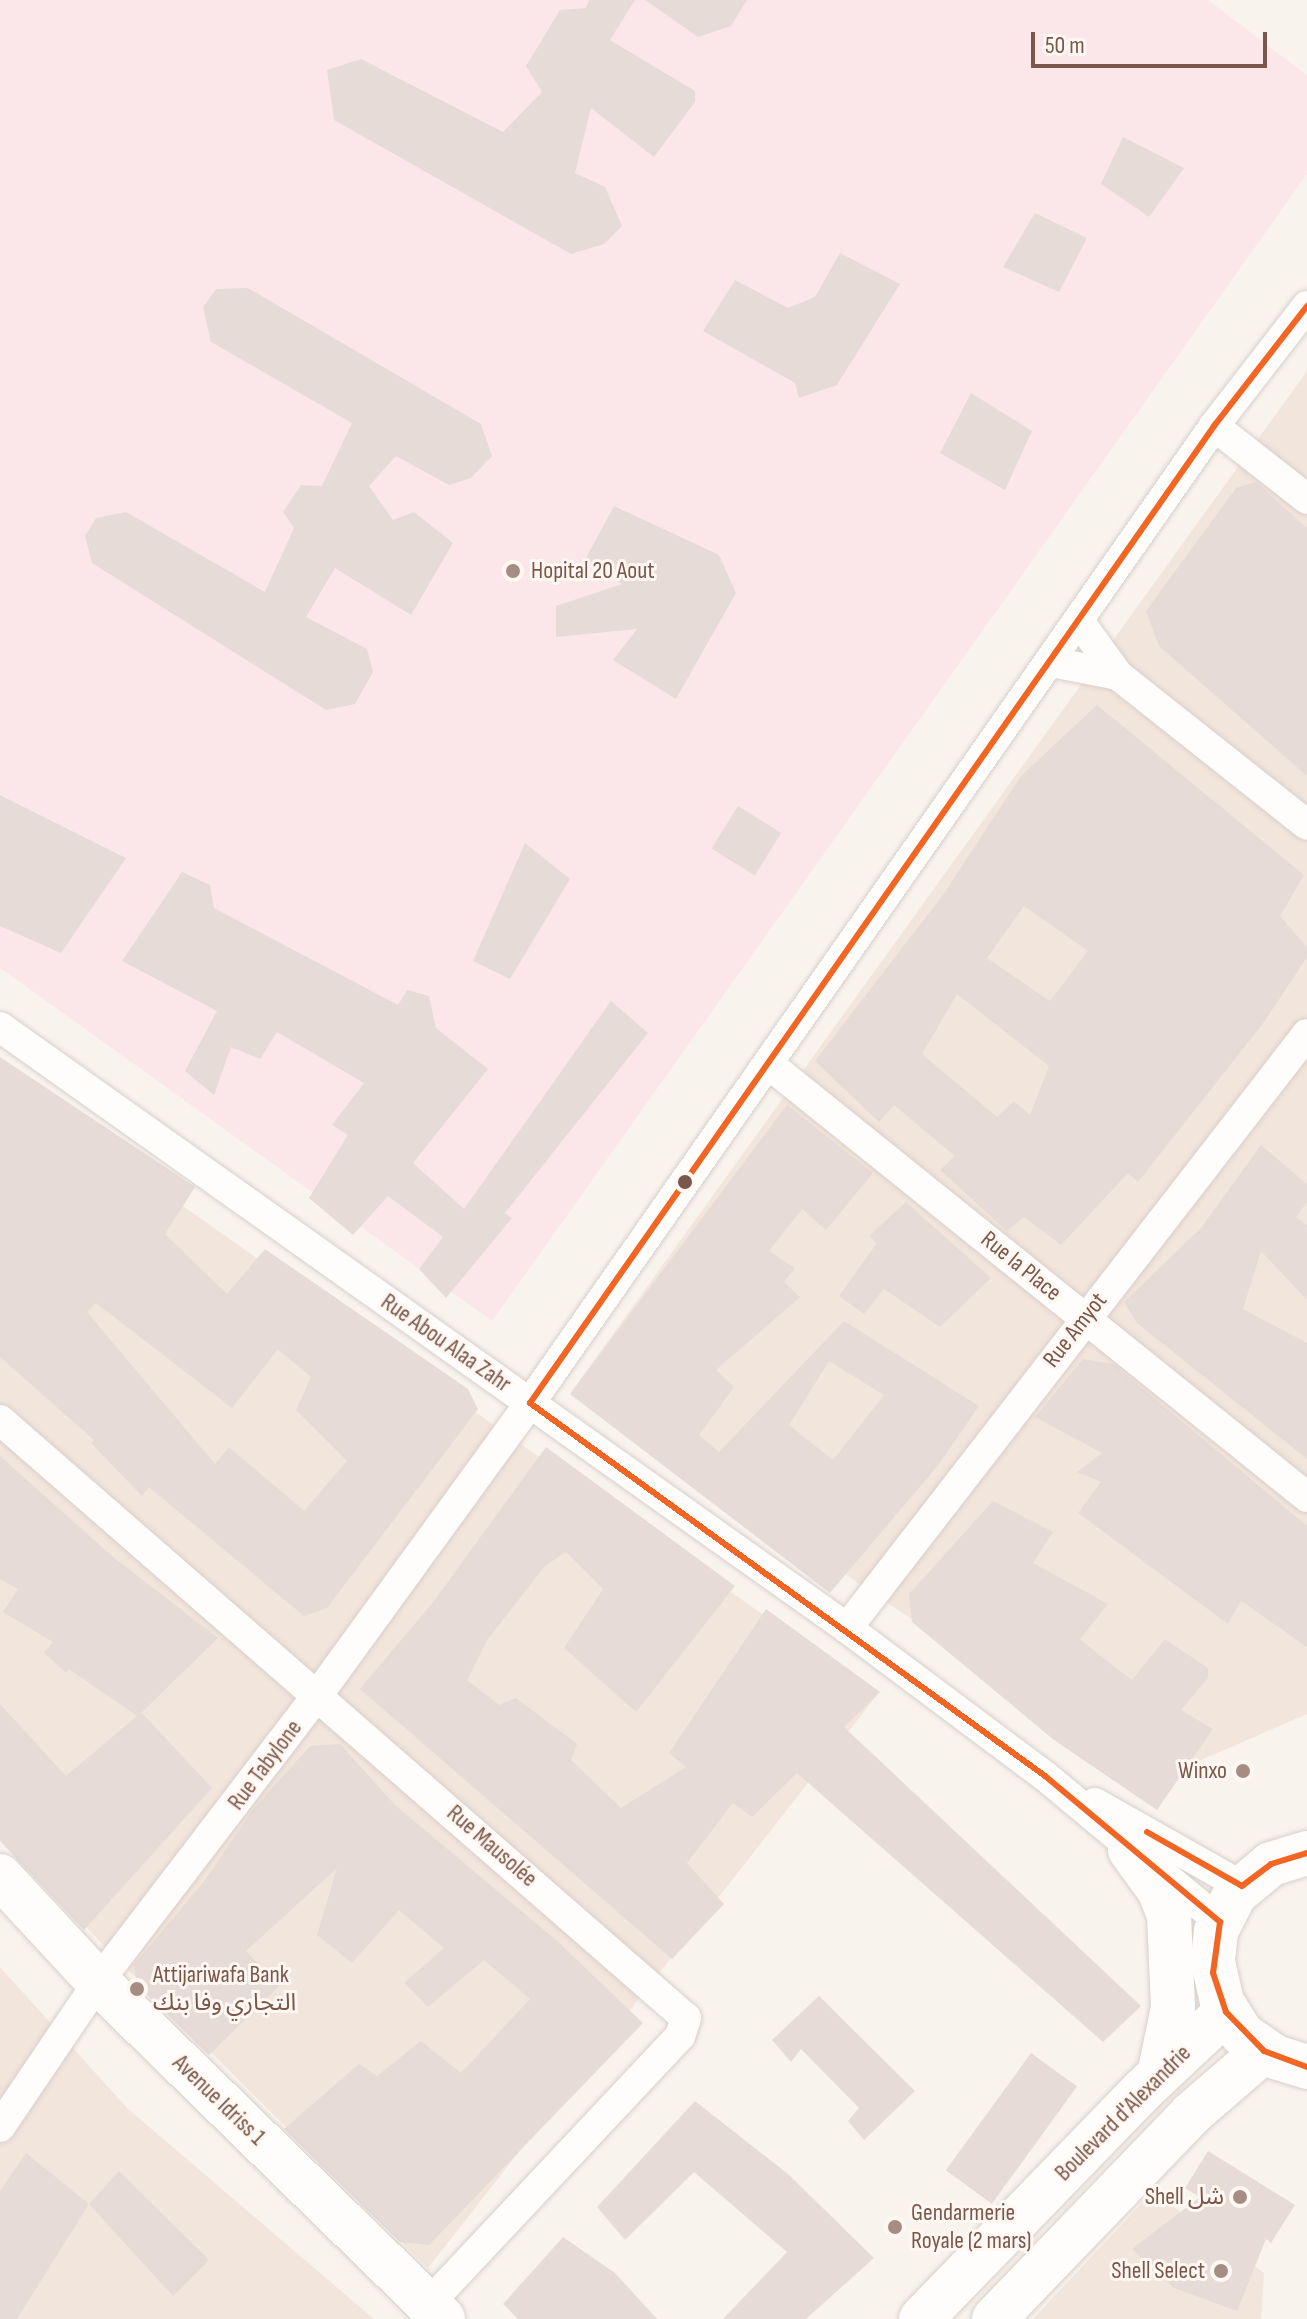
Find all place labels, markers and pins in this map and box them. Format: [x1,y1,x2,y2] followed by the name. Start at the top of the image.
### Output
[531,557,655,585] place label: Hopital 20 Aout
[502,560,524,582] marker: Hopital 20 Aout
[677,1174,693,1190] unlabelled marker
[1178,1757,1227,1785] place label: Winxo
[1234,1762,1252,1780] marker: Winxo
[153,1961,296,2017] place label: Attijariwafa Bank التجاري وفا بنك
[128,1980,146,1998] marker: Attijariwafa Bank التجاري وفا بنك
[1145,2183,1224,2211] place label: Shell شل
[1231,2188,1249,2206] marker: Shell شل
[911,2199,1032,2255] place label: Gendarmerie Royale (2 mars)
[886,2218,904,2236] marker: Gendarmerie Royale (2 mars)
[1111,2257,1205,2285] place label: Shell Select
[1212,2262,1230,2280] marker: Shell Select

